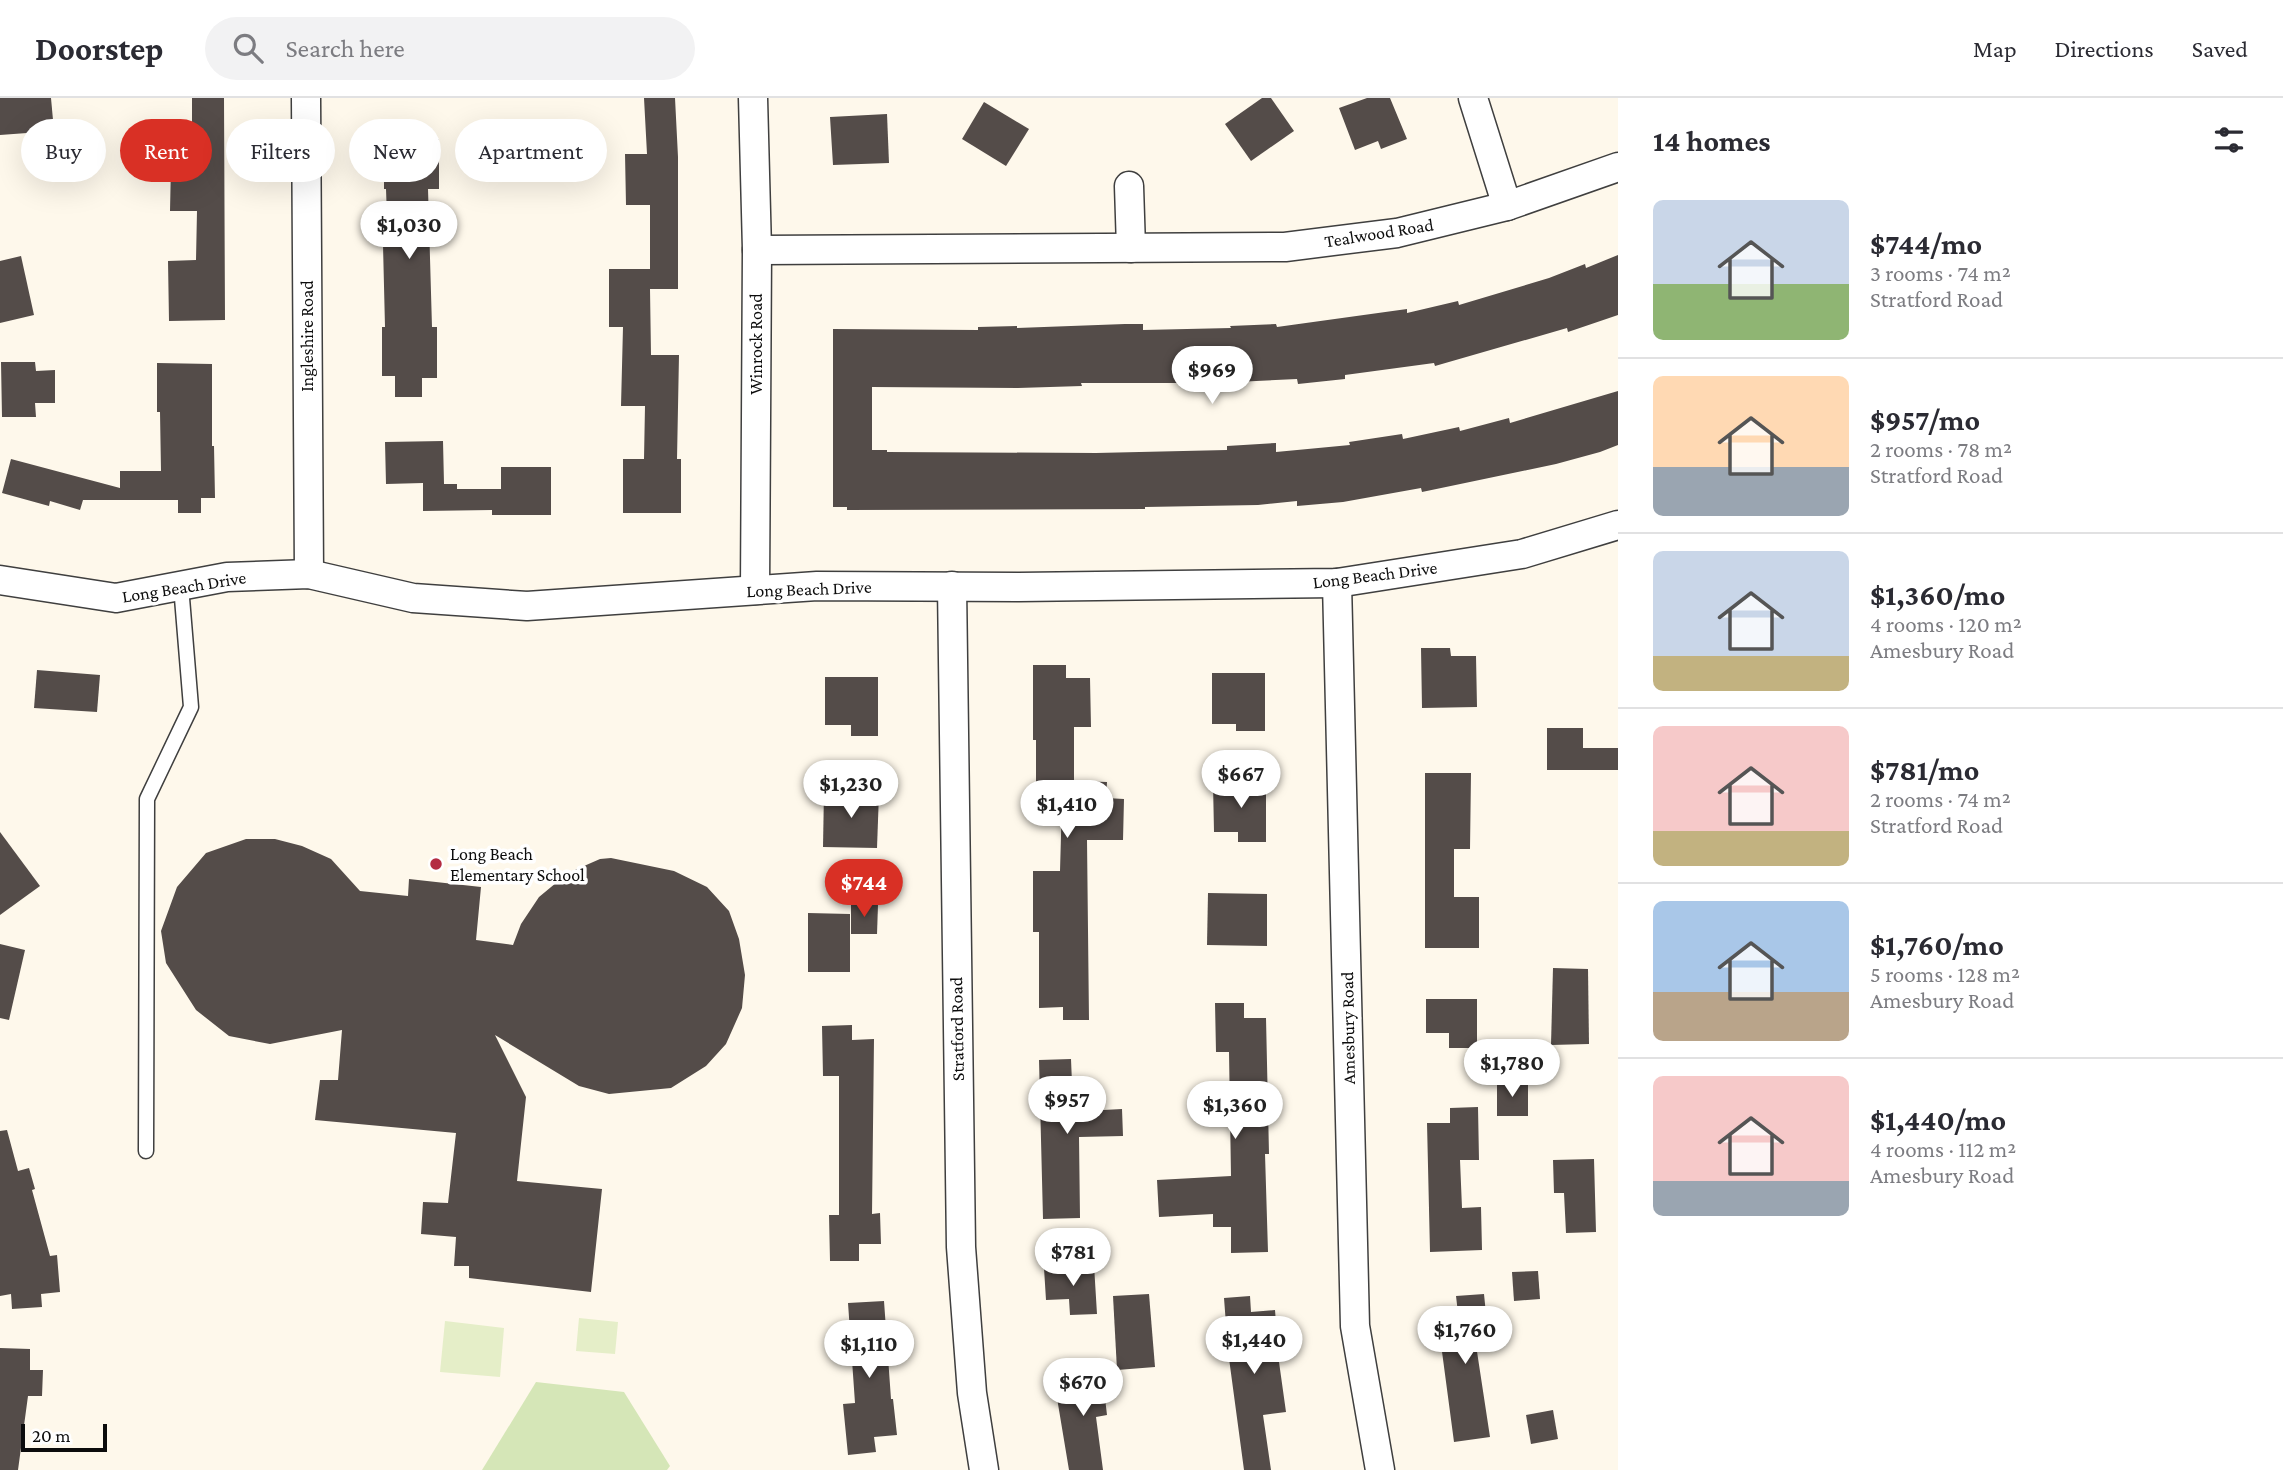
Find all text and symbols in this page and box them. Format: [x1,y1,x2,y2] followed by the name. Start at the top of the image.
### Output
[205,17,695,80] search box
[229,29,267,67] icon: search
[35,30,163,67] text: Doorstep
[285,34,405,63] text: Search here
[1973,35,2017,62] text: Map
[2055,35,2154,62] text: Directions
[2192,35,2248,62] text: Saved
[21,119,106,182] chip: Buy
[120,119,212,182] chip: Rent
[226,119,335,182] chip: Filters
[349,119,441,182] chip: New
[455,119,607,182] chip: Apartment
[2210,121,2248,159] icon: filters
[1653,124,1771,157] text: 14 homes
[352,202,466,261] pin: $1,030
[376,211,442,237] text: $1,030
[1323,214,1436,252] street label: Tealwood Road
[1870,227,1982,260] text: $744/mo
[1709,228,1793,312] icon: home
[1870,260,2011,286] text: 3 rooms · 74 m²
[297,280,317,392] street label: Ingleshire Road
[1870,286,2003,312] text: Stratford Road
[746,293,766,395] street label: Winrock Road
[1171,346,1253,406] pin: $969
[1188,356,1236,382] text: $969
[1870,403,1980,436] text: $957/mo
[1709,404,1793,488] icon: home
[1870,436,2012,462] text: 2 rooms · 78 m²
[1870,462,2003,488] text: Stratford Road
[1312,557,1438,593] street label: Long Beach Drive
[121,567,248,607] street label: Long Beach Drive
[746,577,872,601] street label: Long Beach Drive
[1870,578,2005,611] text: $1,360/mo
[1709,579,1793,663] icon: home
[1870,611,2022,637] text: 4 rooms · 120 m²
[1870,637,2014,663] text: Amesbury Road
[1200,750,1282,810] pin: $667
[1870,753,1979,786] text: $781/mo
[1709,754,1793,838] icon: home
[794,760,908,820] pin: $1,230
[1218,760,1264,786] text: $667
[819,770,883,796] text: $1,230
[1010,780,1124,840] pin: $1,410
[1870,786,2011,812] text: 2 rooms · 74 m²
[1036,790,1098,816] text: $1,410
[1870,812,2003,838] text: Stratford Road
[450,844,585,885] place label: Long Beach Elementary School
[428,856,444,872] marker: Long Beach Elementary School
[823,860,905,919] pin: $744
[841,869,887,895] text: $744
[1870,928,2004,961] text: $1,760/mo
[1709,929,1793,1013] icon: home
[1870,961,2020,987] text: 5 rooms · 128 m²
[1337,971,1359,1085] street label: Amesbury Road
[946,976,968,1081] street label: Stratford Road
[1870,987,2014,1013] text: Amesbury Road
[1455,1040,1569,1099] pin: $1,780
[1480,1049,1544,1075] text: $1,780
[1026,1076,1108,1136] pin: $957
[1178,1082,1292,1141] pin: $1,360
[1044,1086,1090,1112] text: $957
[1203,1091,1267,1117] text: $1,360
[1870,1103,2006,1136] text: $1,440/mo
[1709,1104,1793,1188] icon: home
[1870,1136,2016,1162] text: 4 rooms · 112 m²
[1870,1162,2014,1188] text: Amesbury Road
[1032,1228,1114,1288] pin: $781
[1051,1238,1095,1264] text: $781
[1408,1306,1522,1366] pin: $1,760
[1197,1316,1311,1376] pin: $1,440
[1433,1316,1497,1342] text: $1,760
[812,1320,926,1380] pin: $1,110
[1222,1326,1286,1352] text: $1,440
[840,1330,898,1356] text: $1,110
[1042,1358,1124,1418] pin: $670
[1059,1368,1107,1394] text: $670
[21,1421,107,1453] scale bar
[32,1425,71,1446] text: 20 m

